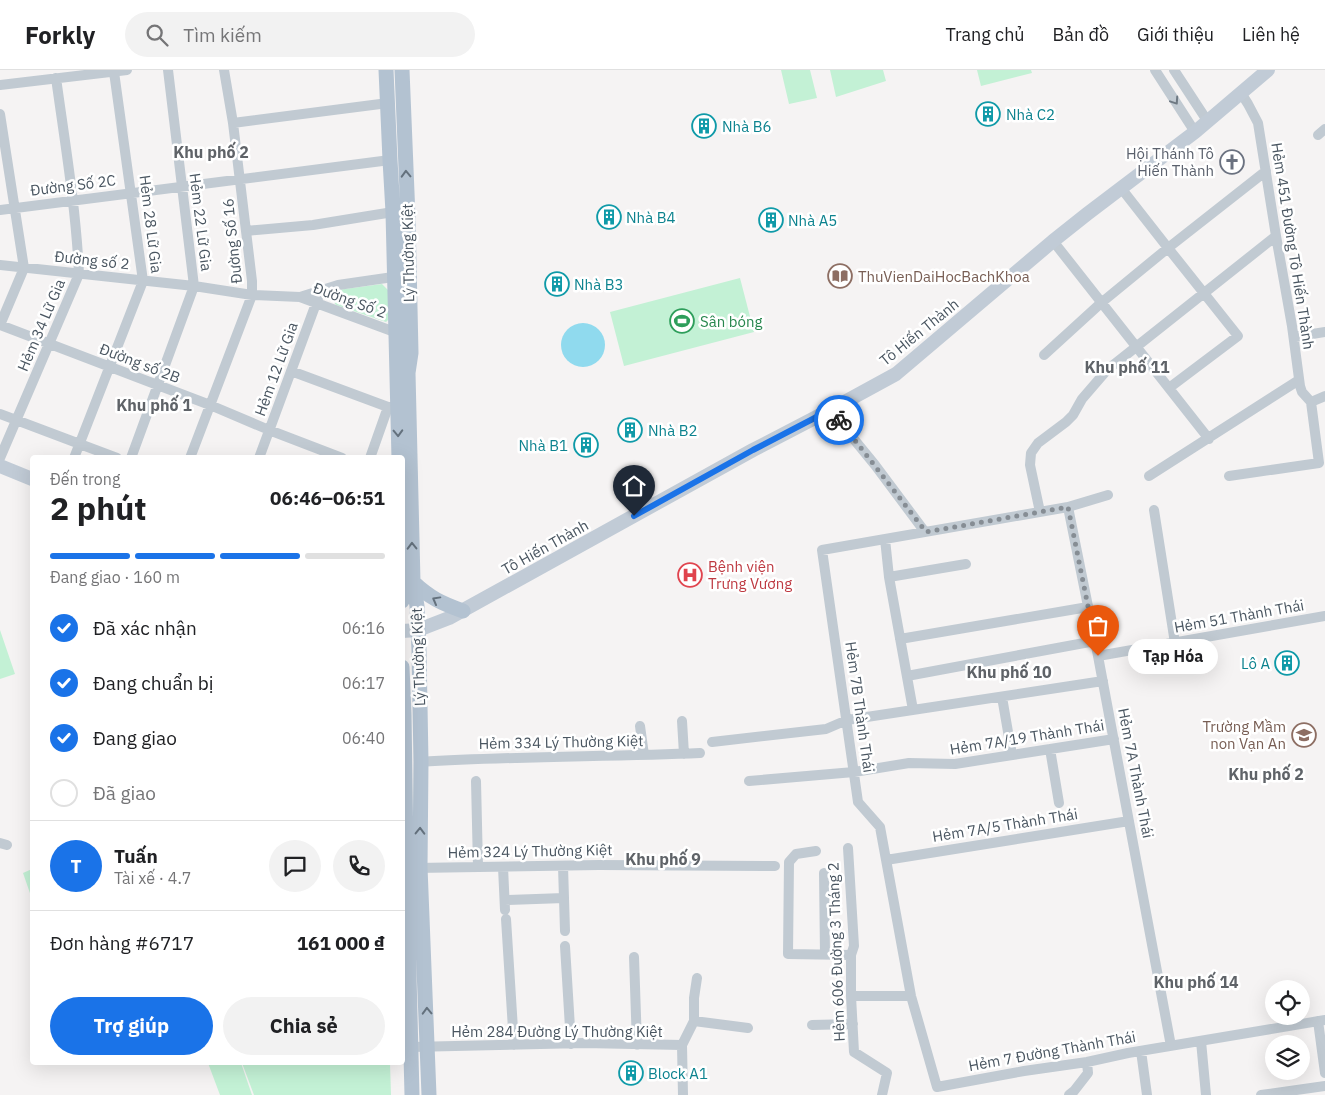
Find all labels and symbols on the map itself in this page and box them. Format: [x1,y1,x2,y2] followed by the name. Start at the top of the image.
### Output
[1169,96,1179,105] one-way arrow
[975,101,1001,127] building icon: Nhà C2
[1006,105,1055,124] place label: Nhà C2
[691,113,717,139] building icon: Nhà B6
[722,117,771,136] place label: Nhà B6
[173,141,249,162] district label: Khu phố 2
[1267,141,1319,351] street label: Hẻm 451 Đường Tô Hiến Thành
[1126,144,1214,180] place label: Hội Thánh Tô Hiến Thành
[1219,149,1245,175] church icon: Hội Thánh Tô Hiến Thành
[29,170,117,200] street label: Đường Số 2C
[401,170,411,178] one-way arrow
[186,172,216,272] street label: Hẻm 22 Lữ Gia
[136,174,166,274] street label: Hẻm 28 Lữ Gia
[218,197,246,285] street label: Đường Số 16
[398,203,418,303] street label: Lý Thường Kiệt
[596,204,622,230] building icon: Nhà B4
[758,207,784,233] building icon: Nhà A5
[626,208,675,227] place label: Nhà B4
[788,211,837,230] place label: Nhà A5
[54,247,130,273] street label: Đường số 2
[827,263,853,289] library icon: ThuVienDaiHocBachKhoa
[858,267,1030,286] place label: ThuVienDaiHocBachKhoa
[544,271,570,297] building icon: Nhà B3
[574,275,623,294] place label: Nhà B3
[13,276,69,374] street label: Hẻm 34 Lữ Gia
[311,278,389,322] street label: Đường Số 2
[876,294,962,370] street label: Tô Hiến Thành
[669,308,695,334] sports icon: Sân bóng
[700,312,762,331] place label: Sân bóng
[250,319,302,419] street label: Hẻm 12 Lữ Gia
[97,339,183,387] street label: Đường số 2B
[1084,356,1170,377] district label: Khu phố 11
[116,394,192,415] district label: Khu phố 1
[814,395,864,445] courier
[617,417,643,443] building icon: Nhà B2
[648,421,697,440] place label: Nhà B2
[393,430,403,438] one-way arrow
[573,432,599,458] building icon: Nhà B1
[519,436,568,455] place label: Nhà B1
[613,465,655,516] pin
[498,515,592,579] street label: Tô Hiến Thành
[407,542,418,550] one-way arrow
[708,557,792,593] place label: Bệnh viện Trưng Vương
[677,562,703,588] hospital icon: Bệnh viện Trưng Vương
[1173,595,1305,637] street label: Hẻm 51 Thành Thái
[432,596,441,606] one-way arrow
[1077,605,1119,656] pin
[407,607,429,707] street label: Lý Thường Kiệt
[1128,638,1218,674] callout: Tạp Hóa
[841,640,879,774] street label: Hẻm 7B Thành Thái
[1274,650,1300,676] building icon: Lô A
[1241,654,1270,673] place label: Lô A
[966,661,1052,682] district label: Khu phố 10
[1114,706,1158,840] street label: Hẻm 7A Thành Thái
[949,715,1105,759] street label: Hẻm 7A/19 Thành Thái
[1202,717,1286,753] place label: Trường Mầm non Vạn An
[1291,722,1317,748] school or university icon: Trường Mầm non Vạn An
[478,731,644,753] street label: Hẻm 334 Lý Thường Kiệt
[1228,763,1304,784] district label: Khu phố 2
[931,804,1079,846] street label: Hẻm 7A/5 Thành Thái
[415,827,426,835] one-way arrow
[447,840,613,862] street label: Hẻm 324 Lý Thường Kiệt
[625,848,701,869] district label: Khu phố 9
[823,862,849,1042] street label: Hẻm 606 Đường 3 Tháng 2
[1153,971,1239,992] district label: Khu phố 14
[421,1007,432,1015] one-way arrow
[451,1022,663,1041] street label: Hẻm 284 Đường Lý Thường Kiệt
[967,1027,1137,1075] street label: Hẻm 7 Đường Thành Thái
[618,1060,644,1086] building icon: Block A1
[648,1064,708,1083] place label: Block A1

